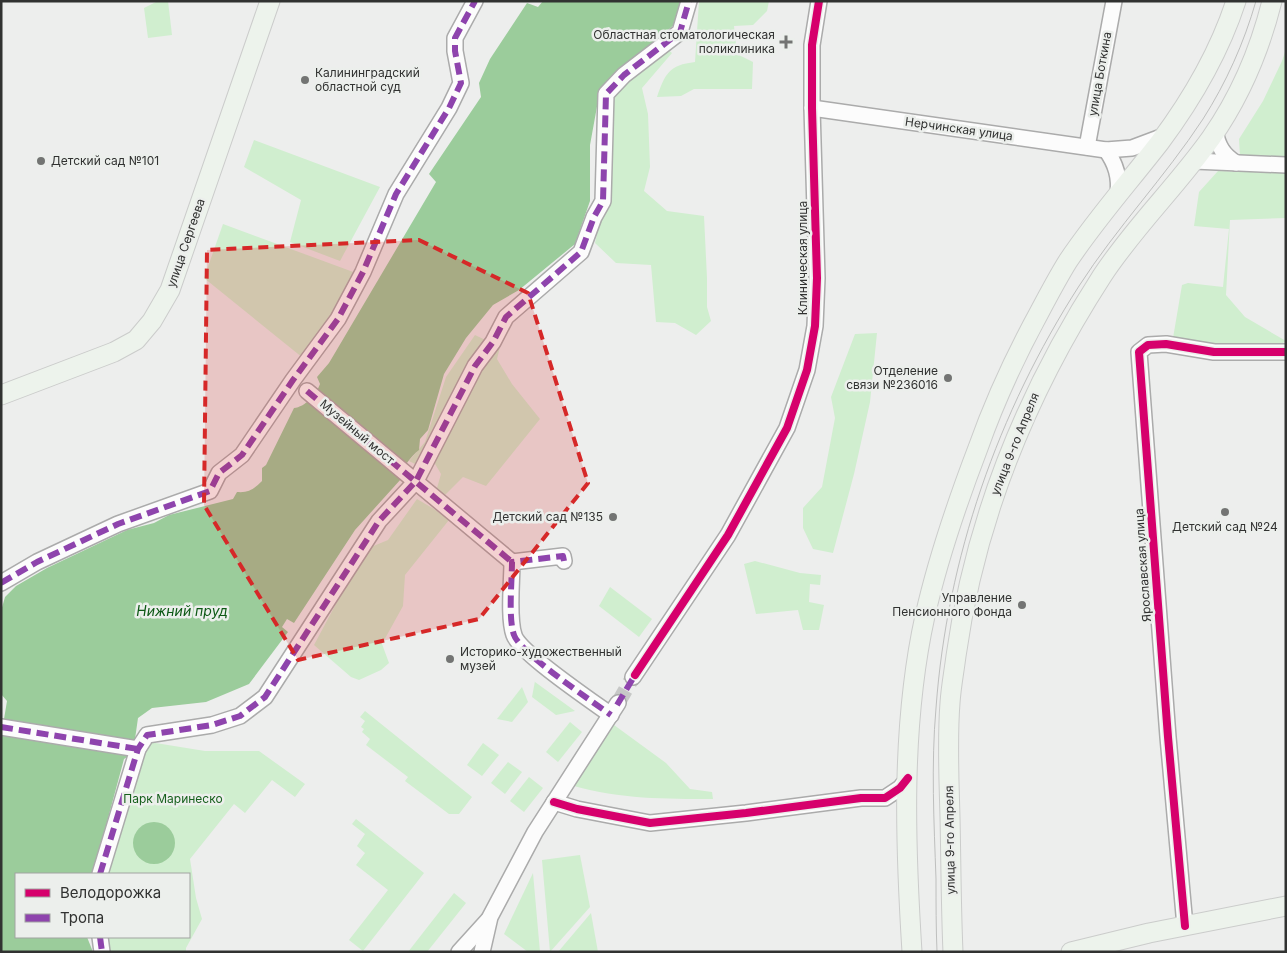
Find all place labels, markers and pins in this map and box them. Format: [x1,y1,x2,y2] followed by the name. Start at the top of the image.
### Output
[593,27,775,56] place label: Областная стоматологическая поликлиника
[779,35,793,49] marker: Областная стоматологическая поликлиника
[315,65,420,94] place label: Калининградский областной суд
[299,74,311,86] marker: Калининградский областной суд
[51,153,159,168] place label: Детский сад №101
[35,155,47,167] marker: Детский сад №101
[846,363,938,392] place label: Отделение связи №236016
[942,372,954,384] marker: Отделение связи №236016
[1219,506,1231,518] marker: Детский сад №24
[493,509,603,524] place label: Детский сад №135
[607,511,619,523] marker: Детский сад №135
[1172,519,1278,534] place label: Детский сад №24
[892,590,1012,619] place label: Управление Пенсионного Фонда
[1016,599,1028,611] marker: Управление Пенсионного Фонда
[460,644,622,673] place label: Историко-художественный музей
[444,653,456,665] marker: Историко-художественный музей

